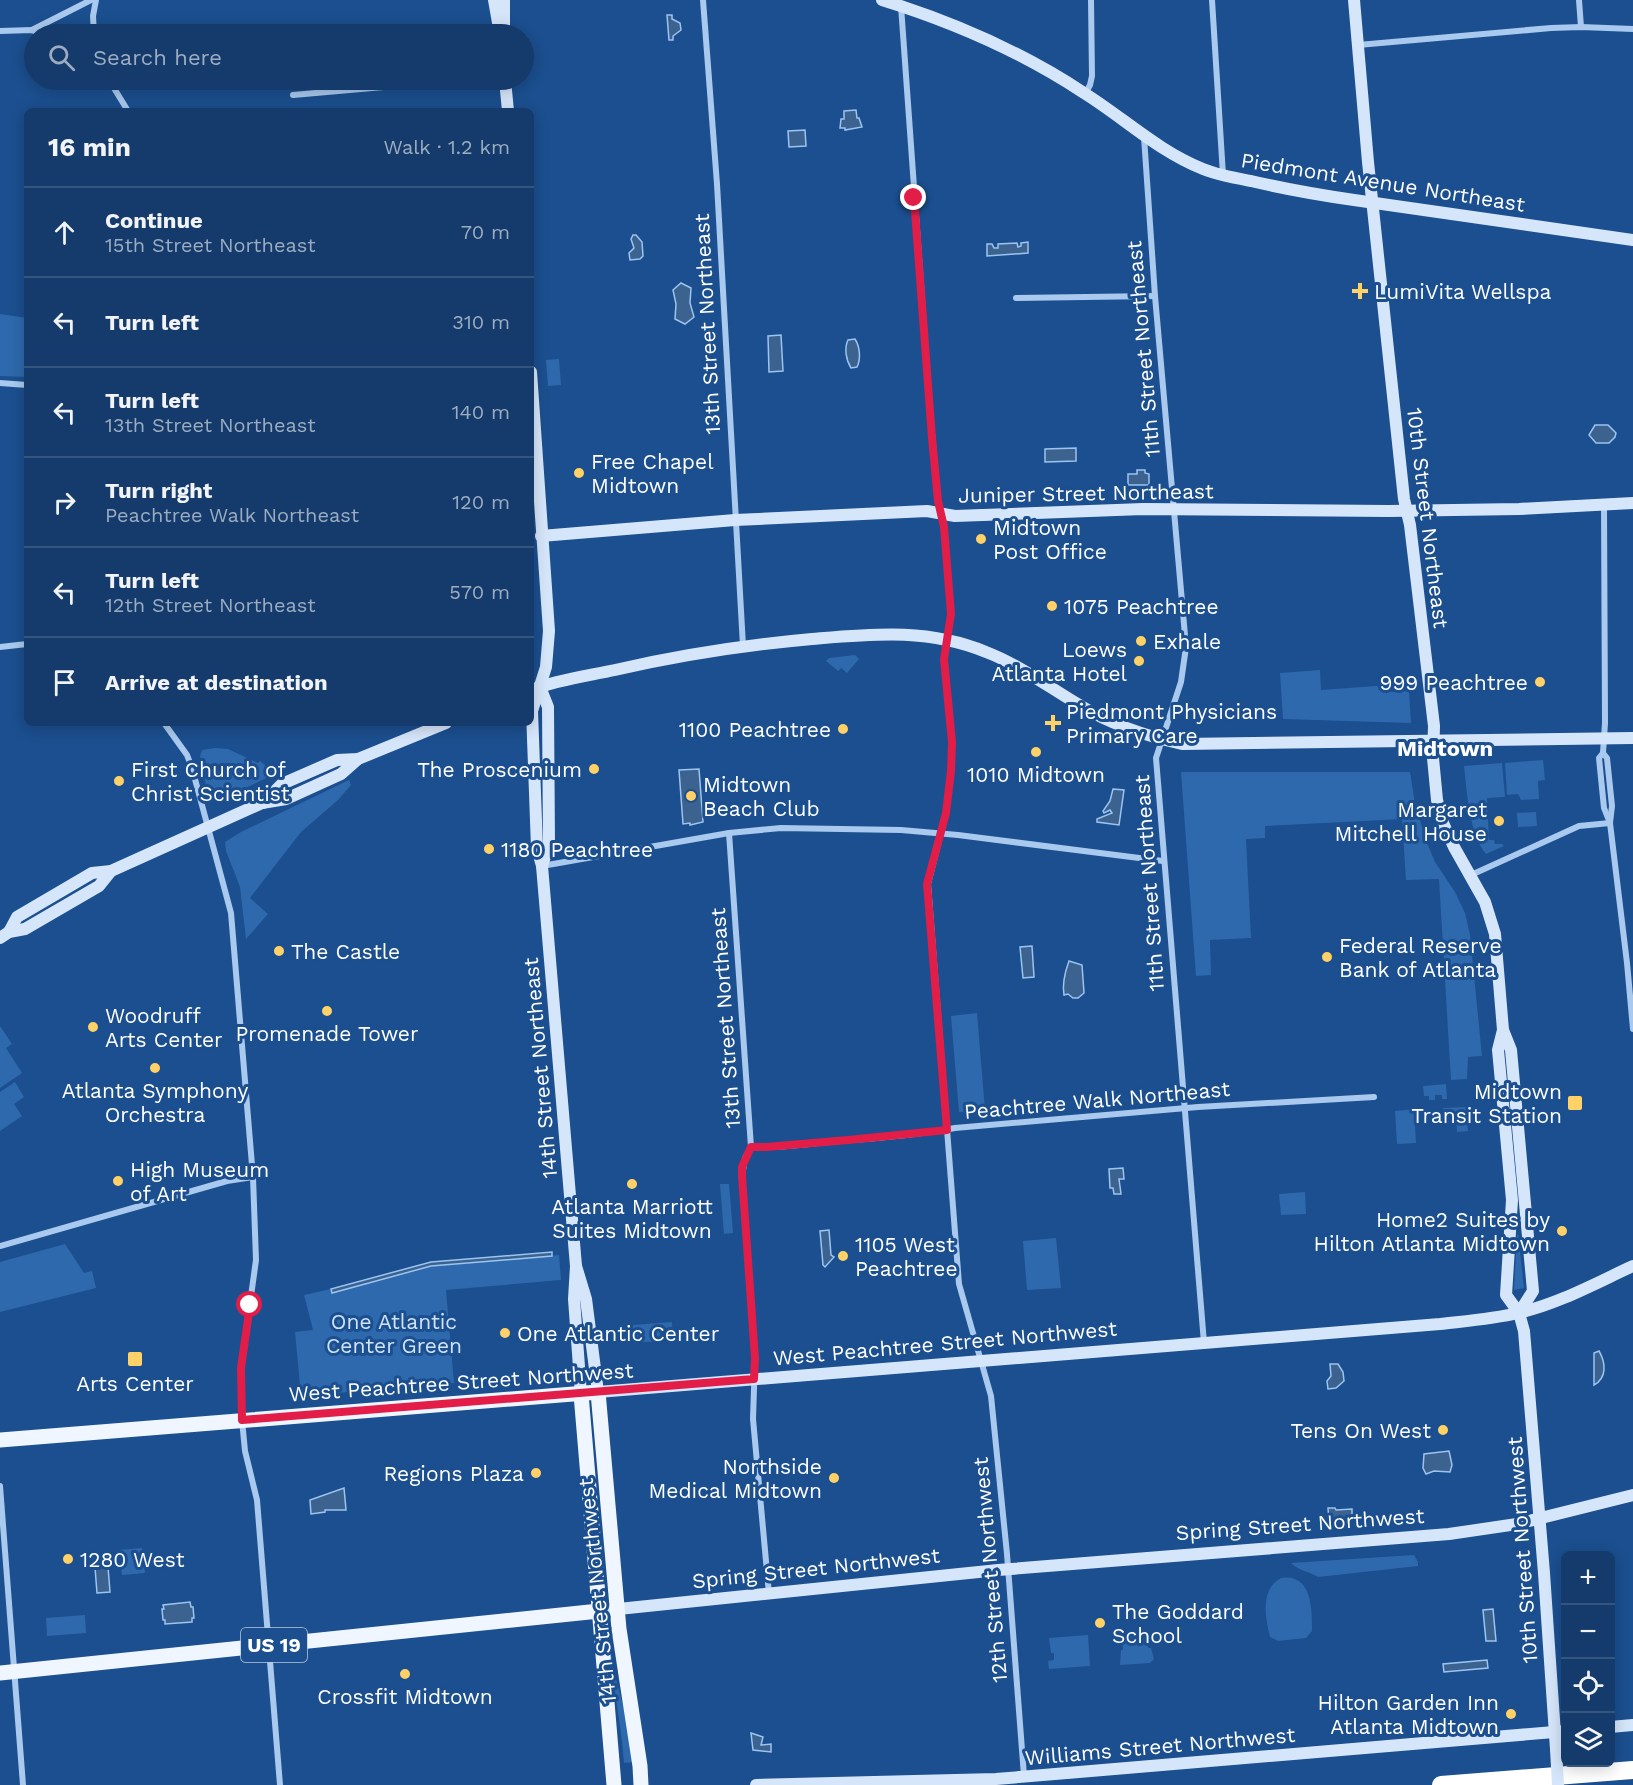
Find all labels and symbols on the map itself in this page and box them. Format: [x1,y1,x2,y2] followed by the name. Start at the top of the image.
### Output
[1239,147,1527,217] street label: Piedmont Avenue Northeast
[900,184,926,210] route end
[689,213,725,435] street label: 13th Street Northeast
[1121,240,1165,458] street label: 11th Street Northeast
[1374,279,1552,304] place label: LumiVita Wellspa
[1351,282,1369,300] marker: LumiVita Wellspa
[1402,406,1454,630] street label: 10th Street Northeast
[591,449,714,498] place label: Free Chapel Midtown
[572,466,586,480] marker: Free Chapel Midtown
[958,478,1214,508] street label: Juniper Street Northeast
[993,515,1107,564] place label: Midtown Post Office
[974,532,988,546] marker: Midtown Post Office
[1064,594,1219,619] place label: 1075 Peachtree
[1045,599,1059,613] marker: 1075 Peachtree
[1153,629,1221,654] place label: Exhale
[1134,634,1148,648] marker: Exhale
[992,637,1128,686] place label: Loews Atlanta Hotel
[1132,654,1146,668] marker: Loews Atlanta Hotel
[1379,670,1528,695] place label: 999 Peachtree
[1533,675,1547,689] marker: 999 Peachtree
[1066,699,1277,748] place label: Piedmont Physicians Primary Care
[1044,714,1062,732] marker: Piedmont Physicians Primary Care
[679,717,831,742] place label: 1100 Peachtree
[836,722,850,736] marker: 1100 Peachtree
[1397,736,1493,761] district label: Midtown
[1029,745,1043,759] marker: 1010 Midtown
[131,757,290,806] place label: First Church of Christ Scientist
[417,757,582,782] place label: The Proscenium
[587,762,601,776] marker: The Proscenium
[967,762,1105,787] place label: 1010 Midtown
[703,772,820,821] place label: Midtown Beach Club
[112,774,126,788] marker: First Church of Christ Scientist
[1129,774,1169,992] street label: 11th Street Northeast
[684,789,698,803] marker: Midtown Beach Club
[1335,797,1487,846] place label: Margaret Mitchell House
[1492,814,1506,828] marker: Margaret Mitchell House
[501,837,653,862] place label: 1180 Peachtree
[482,842,496,856] marker: 1180 Peachtree
[705,907,745,1129] street label: 13th Street Northeast
[1339,933,1502,982] place label: Federal Reserve Bank of Atlanta
[291,939,400,964] place label: The Castle
[272,944,286,958] marker: The Castle
[1320,950,1334,964] marker: Federal Reserve Bank of Atlanta
[518,956,562,1180] street label: 14th Street Northeast
[105,1003,223,1052] place label: Woodruff Arts Center
[320,1004,334,1018] marker: Promenade Tower
[86,1020,100,1034] marker: Woodruff Arts Center
[235,1021,419,1046] place label: Promenade Tower
[148,1061,162,1075] marker: Atlanta Symphony Orchestra
[963,1076,1231,1124] street label: Peachtree Walk Northeast
[62,1078,248,1127] place label: Atlanta Symphony Orchestra
[1411,1079,1562,1128] place label: Midtown Transit Station
[1566,1094,1584,1112] marker: Midtown Transit Station
[130,1157,269,1206] place label: High Museum of Art
[111,1174,125,1188] marker: High Museum of Art
[625,1177,639,1191] marker: Atlanta Marriott Suites Midtown
[551,1194,713,1243] place label: Atlanta Marriott Suites Midtown
[1314,1207,1550,1256] place label: Home2 Suites by Hilton Atlanta Midtown
[1555,1224,1569,1238] marker: Home2 Suites by Hilton Atlanta Midtown
[855,1232,958,1281] place label: 1105 West Peachtree
[836,1249,850,1263] marker: 1105 West Peachtree
[236,1291,262,1317] route start
[326,1309,462,1358] park label: One Atlantic Center Green
[772,1315,1118,1370] street label: West Peachtree Street Northwest
[517,1321,720,1346] place label: One Atlantic Center
[498,1326,512,1340] marker: One Atlantic Center
[126,1350,144,1368] marker: Arts Center
[288,1357,634,1407] street label: West Peachtree Street Northwest
[76,1371,194,1396] place label: Arts Center
[1291,1418,1431,1443] place label: Tens On West
[1436,1423,1450,1437] marker: Tens On West
[1502,1436,1542,1664] street label: 10th Street Northwest
[649,1454,822,1503] place label: Northside Medical Midtown
[968,1456,1012,1684] street label: 12th Street Northwest
[383,1461,524,1486] place label: Regions Plaza
[529,1466,543,1480] marker: Regions Plaza
[827,1471,841,1485] marker: Northside Medical Midtown
[573,1477,621,1705] street label: 14th Street Northwest
[1175,1503,1425,1545] street label: Spring Street Northwest
[691,1543,941,1593] street label: Spring Street Northwest
[80,1547,185,1572] place label: 1280 West
[61,1552,75,1566] marker: 1280 West
[1112,1599,1244,1648] place label: The Goddard School
[1093,1616,1107,1630] marker: The Goddard School
[241,1628,307,1662] road number: US 19
[398,1667,412,1681] marker: Crossfit Midtown
[317,1684,493,1709] place label: Crossfit Midtown
[1318,1690,1499,1739] place label: Hilton Garden Inn Atlanta Midtown
[1504,1707,1518,1721] marker: Hilton Garden Inn Atlanta Midtown
[1024,1722,1296,1770] street label: Williams Street Northwest

